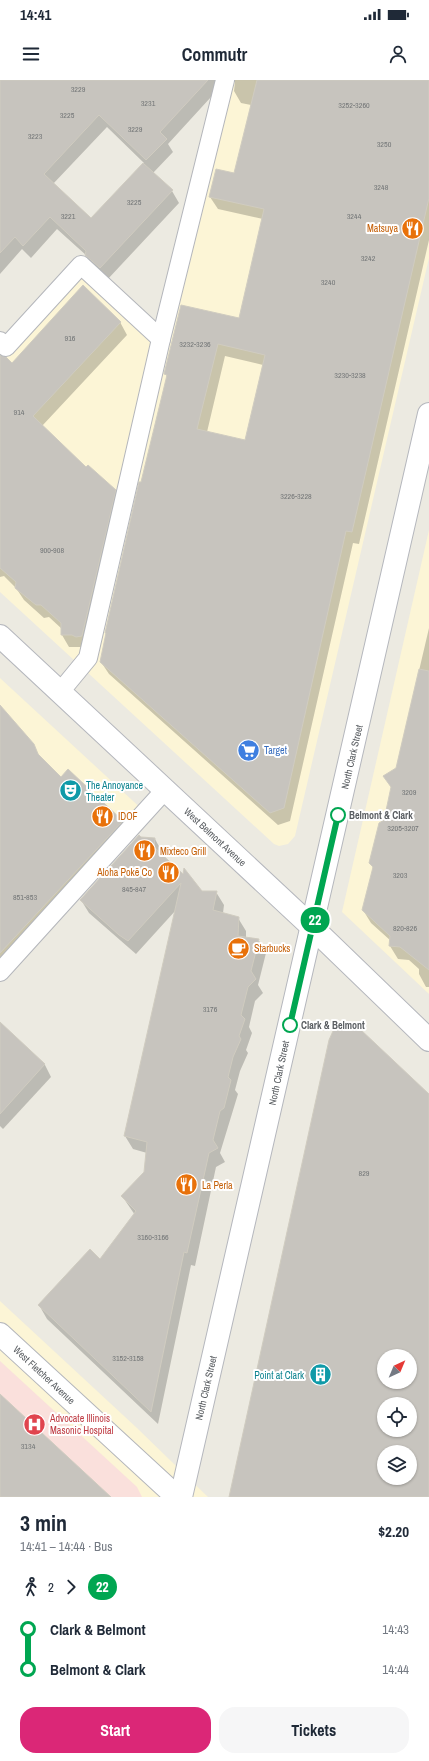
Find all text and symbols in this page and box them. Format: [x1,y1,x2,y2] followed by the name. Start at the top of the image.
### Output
[20,4,51,25] text: 14:41
[182,42,247,67] text: Commutr
[20,43,42,65] icon: menu
[387,43,409,65] icon: person
[71,84,86,94] house number: 3229
[141,98,156,108] house number: 3231
[338,100,370,110] house number: 3252-3260
[60,110,75,120] house number: 3225
[128,124,143,134] house number: 3229
[28,131,43,141] house number: 3223
[377,139,392,149] house number: 3250
[374,182,389,192] house number: 3248
[127,197,142,207] house number: 3225
[61,211,76,221] house number: 3221
[347,211,362,221] house number: 3244
[400,215,426,241] restaurant icon: Matsuya
[367,222,398,235] place label: Matsuya
[361,253,376,263] house number: 3242
[321,277,336,287] house number: 3240
[65,333,76,343] house number: 916
[179,339,211,349] house number: 3232-3236
[334,370,366,380] house number: 3230-3238
[14,407,25,417] house number: 914
[280,491,312,501] house number: 3226-3228
[40,545,64,555] house number: 900-908
[338,723,366,790] street label: North Clark Street
[235,737,261,763] supermarket icon: Target
[264,744,288,757] place label: Target
[57,778,83,804] theatre icon: The Annoyance Theater
[86,779,143,804] place label: The Annoyance Theater
[402,787,417,797] house number: 3209
[89,803,115,829] restaurant icon: IDOF
[181,805,249,869] street label: West Belmont Avenue
[330,807,346,823] marker: Belmont & Clark
[349,809,413,822] place label: Belmont & Clark
[118,810,138,823] place label: IDOF
[387,823,419,833] house number: 3205-3207
[132,838,158,864] restaurant icon: Mixteco Grill
[160,845,206,858] place label: Mixteco Grill
[155,859,181,885] restaurant icon: Aloha Pokē Co
[96,866,152,879] place label: Aloha Pokē Co
[393,870,408,880] house number: 3203
[122,884,146,894] house number: 845-847
[13,892,37,902] house number: 851-853
[297,907,333,933] line badge: 22
[309,911,321,929] text: 22
[393,923,417,933] house number: 820-826
[226,935,252,961] cafe icon: Starbucks
[254,942,290,955] place label: Starbucks
[203,1004,218,1014] house number: 3176
[282,1017,298,1033] marker: Clark & Belmont
[301,1019,365,1032] place label: Clark & Belmont
[266,1039,292,1106] street label: North Clark Street
[359,1168,370,1178] house number: 829
[174,1172,200,1198] restaurant icon: La Perla
[202,1179,233,1192] place label: La Perla
[137,1232,169,1242] house number: 3160-3166
[10,1343,78,1407] street label: West Fletcher Avenue
[377,1349,417,1389] north arrow
[377,1349,417,1485] map controls
[112,1353,144,1363] house number: 3152-3158
[192,1354,220,1421] street label: North Clark Street
[307,1362,333,1388] building icon: Point at Clark
[254,1369,305,1382] place label: Point at Clark
[377,1397,417,1437] button: locate
[21,1411,47,1437] hospital icon: Advocate Illinois Masonic Hospital
[49,1412,114,1437] place label: Advocate Illinois Masonic Hospital
[21,1441,36,1451] house number: 3134
[377,1445,417,1485] button: layers
[20,1508,67,1538] text: 3 min
[378,1521,409,1542] text: $2.20
[20,1538,112,1555] text: 14:41 – 14:44 · Bus
[20,1576,42,1598] icon: walk
[60,1576,82,1598] icon: forward
[96,1578,109,1596] text: 22
[48,1579,54,1596] text: 2
[50,1619,146,1640] text: Clark & Belmont
[382,1621,409,1638] text: 14:43
[50,1659,146,1680] text: Belmont & Clark
[382,1661,409,1678] text: 14:44
[20,1707,211,1753] button: Start
[219,1707,409,1753] button: Tickets

